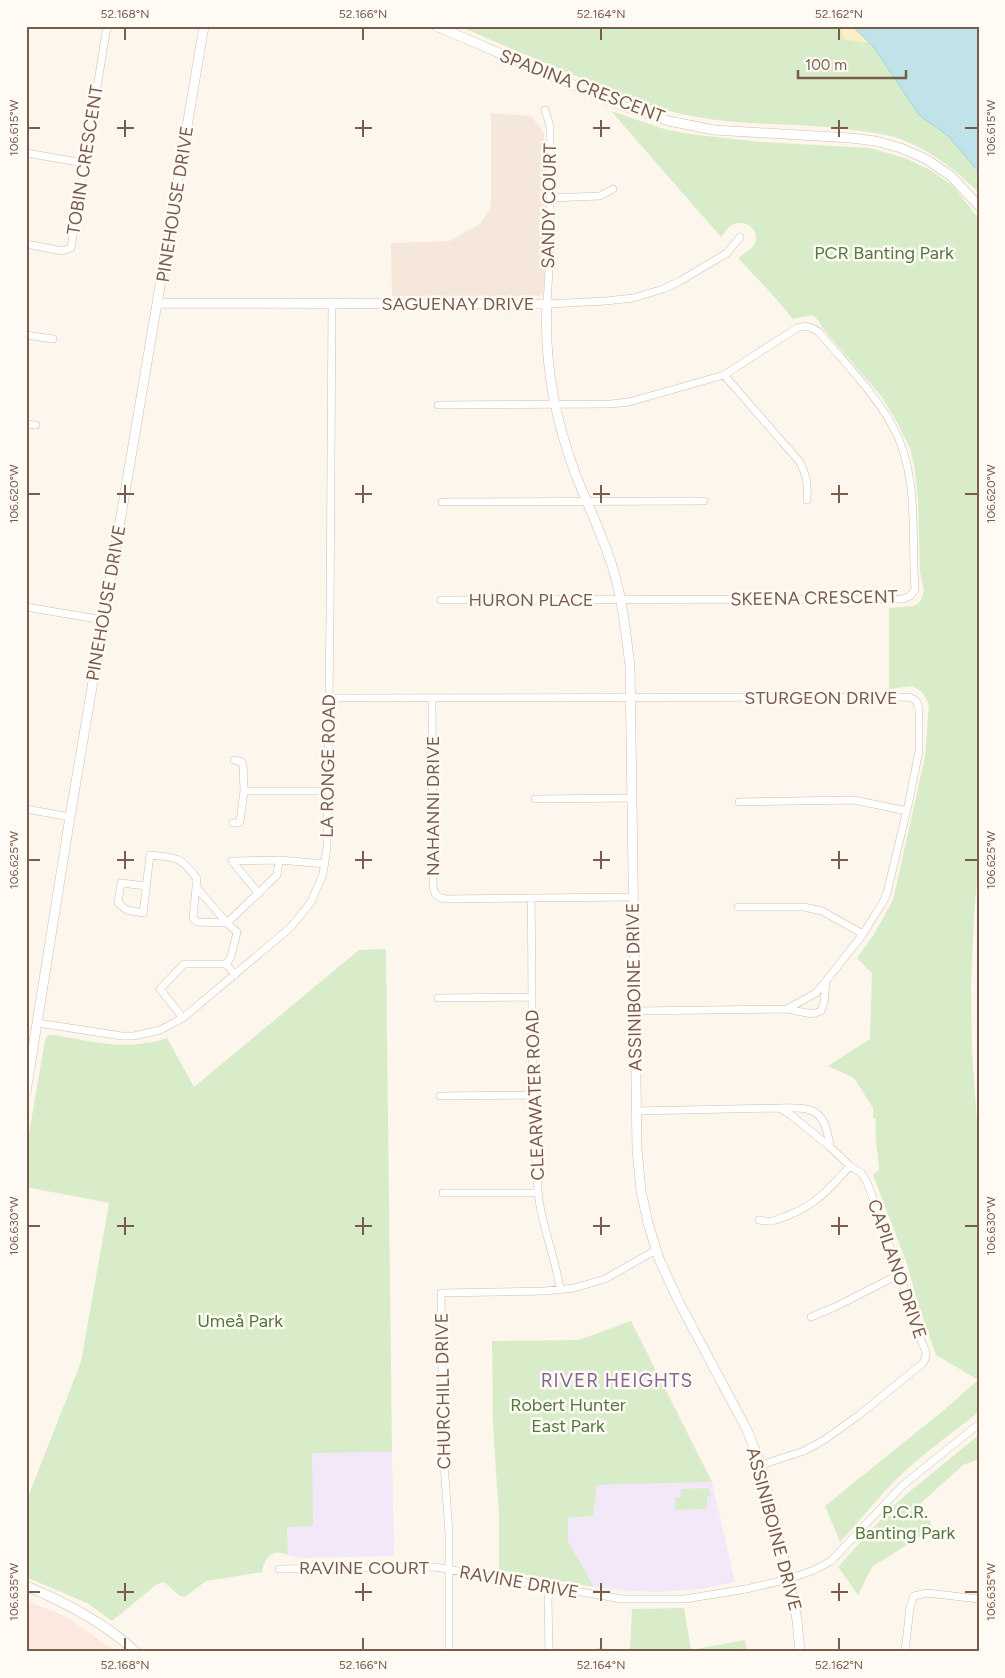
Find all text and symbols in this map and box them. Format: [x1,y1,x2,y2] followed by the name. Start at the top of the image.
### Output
[101,7,149,21] text: 52.168°N
[339,7,387,21] text: 52.166°N
[576,7,626,21] text: 52.164°N
[815,7,863,21] text: 52.162°N
[496,44,668,128] street label: SPADINA CRESCENT
[798,48,905,80] scale bar
[805,56,847,74] text: 100 m
[62,83,108,237] street label: TOBIN CRESCENT
[7,99,21,156] text: 106.615°W
[984,99,998,156] text: 106.615°W
[152,124,198,284] street label: PINEHOUSE DRIVE
[537,143,561,269] street label: SANDY COURT
[814,242,954,264] park label: PCR Banting Park
[382,293,534,315] street label: SAGUENAY DRIVE
[7,464,21,524] text: 106.620°W
[984,464,998,524] text: 106.620°W
[81,523,131,683] street label: PINEHOUSE DRIVE
[730,586,898,610] street label: SKEENA CRESCENT
[468,589,594,611] street label: HURON PLACE
[744,687,898,709] street label: STURGEON DRIVE
[316,694,340,838] street label: LA RONGE ROAD
[422,736,444,876] street label: NAHANNI DRIVE
[7,830,21,889] text: 106.625°W
[984,830,998,889] text: 106.625°W
[622,903,646,1071] street label: ASSINIBOINE DRIVE
[521,1009,549,1181] street label: CLEARWATER ROAD
[7,1196,21,1255] text: 106.630°W
[863,1196,931,1342] street label: CAPILANO DRIVE
[984,1196,998,1255] text: 106.630°W
[197,1310,283,1332] park label: Umeå Park
[431,1312,455,1470] street label: CHURCHILL DRIVE
[541,1369,693,1392] district label: RIVER HEIGHTS
[510,1394,626,1437] park label: Robert Hunter East Park
[742,1445,806,1613] street label: ASSINIBOINE DRIVE
[855,1501,956,1544] park label: P.C.R. Banting Park
[299,1557,429,1579] street label: RAVINE COURT
[458,1561,580,1603] street label: RAVINE DRIVE
[7,1562,21,1621] text: 106.635°W
[984,1562,998,1621] text: 106.635°W
[101,1658,149,1672] text: 52.168°N
[339,1658,387,1672] text: 52.166°N
[576,1658,626,1672] text: 52.164°N
[815,1658,863,1672] text: 52.162°N

